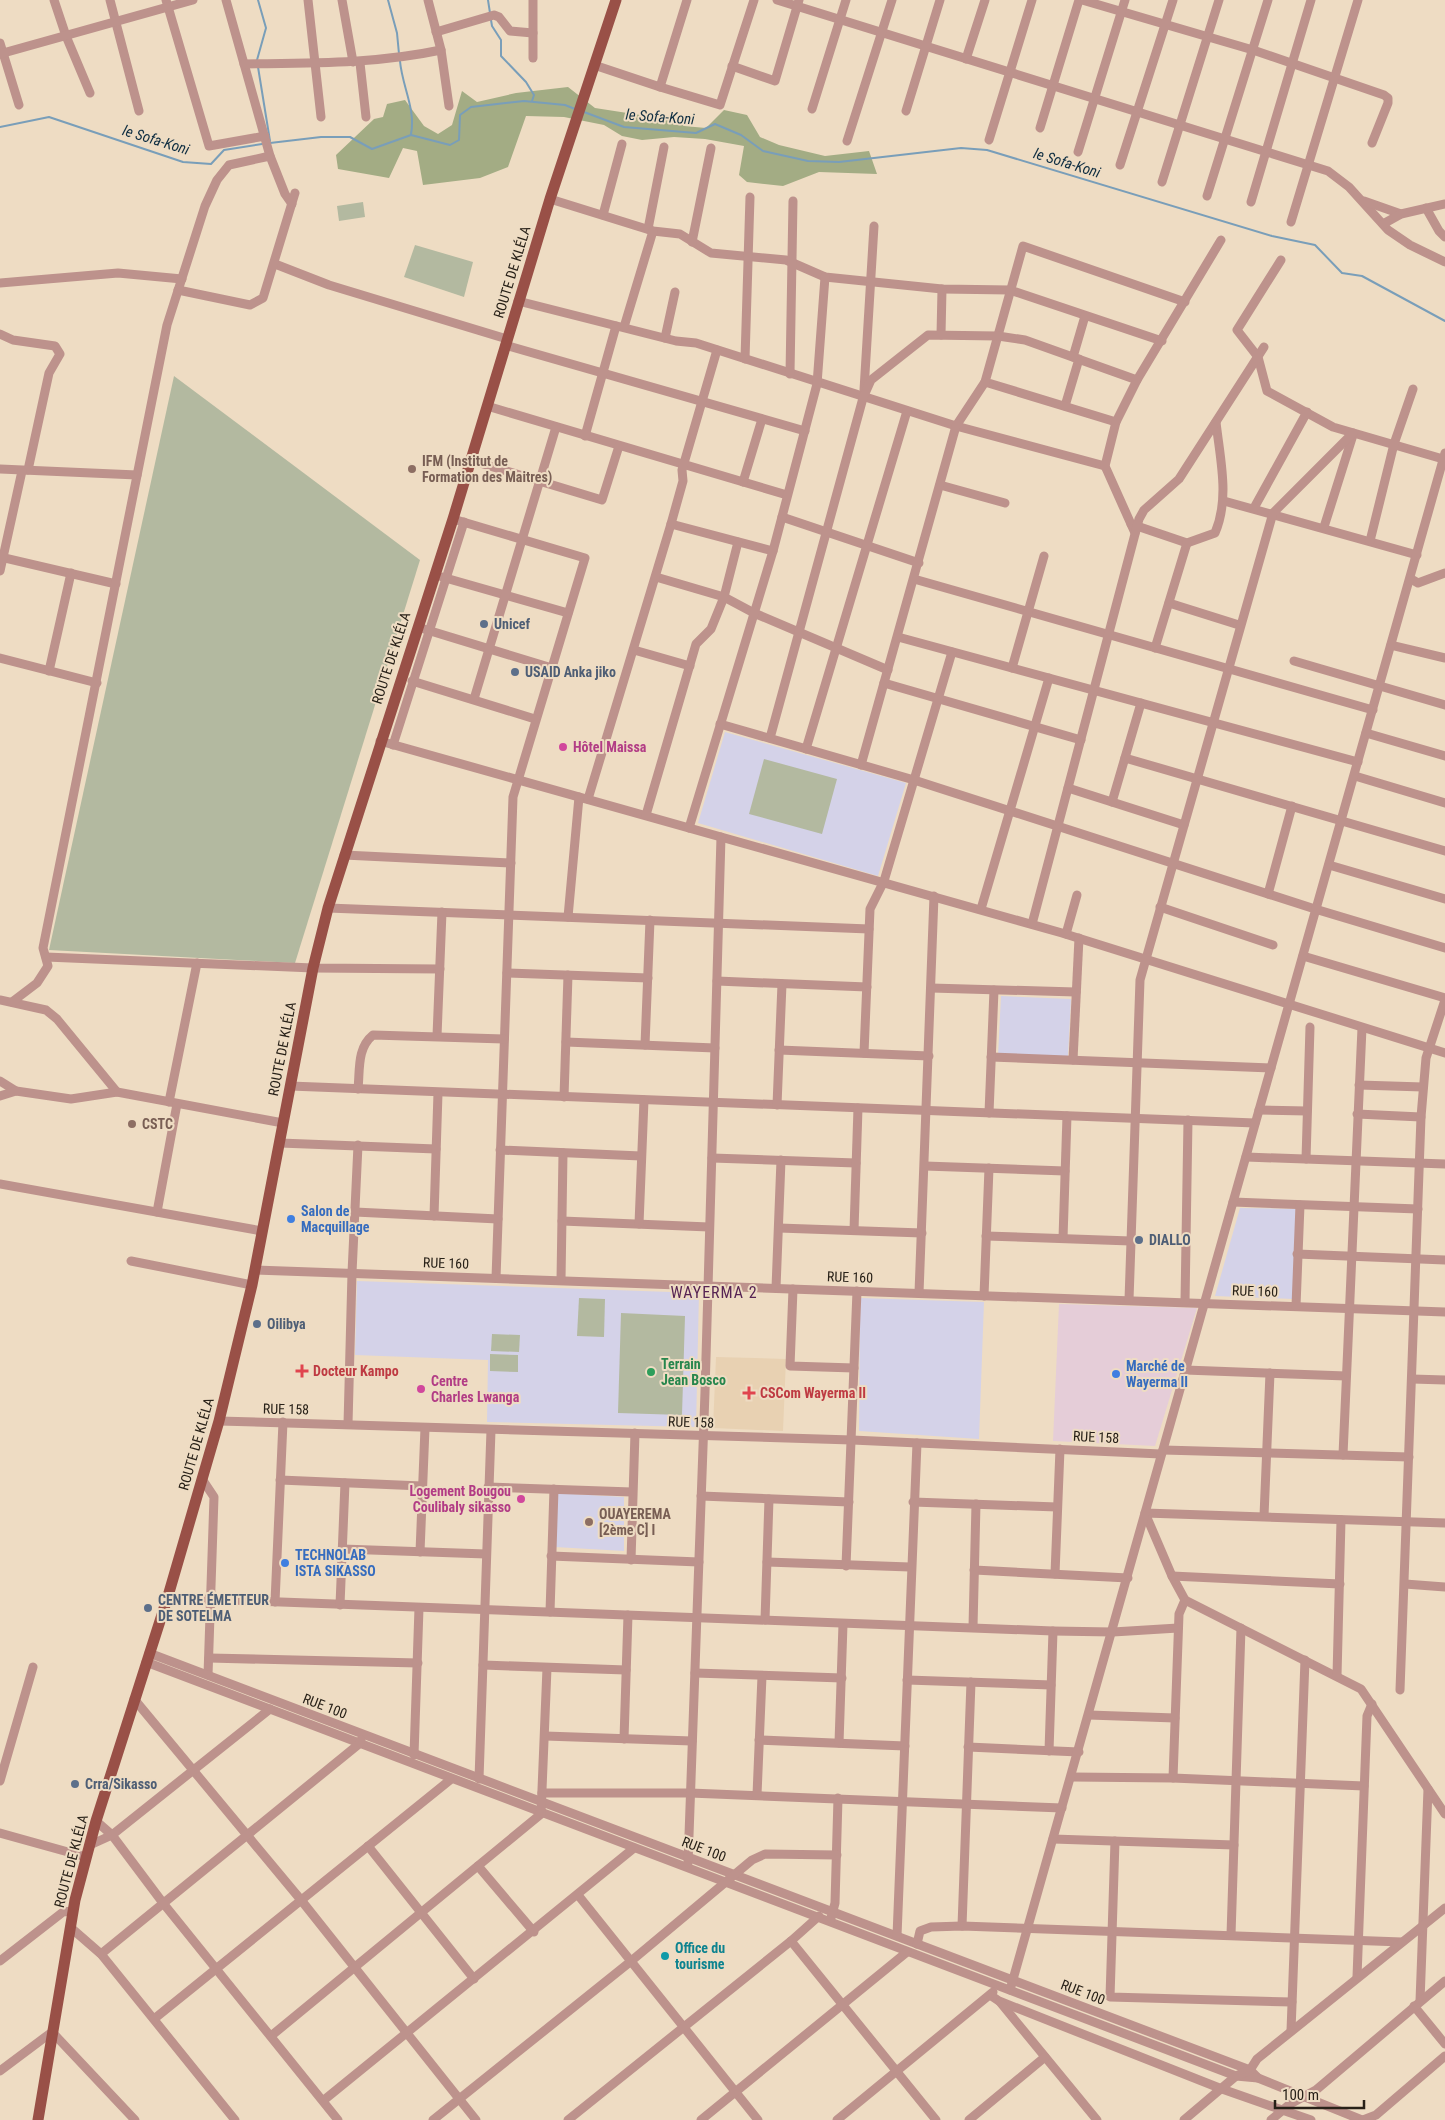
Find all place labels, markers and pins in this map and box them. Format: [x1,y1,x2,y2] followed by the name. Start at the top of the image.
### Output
[422,453,552,486] place label: IFM (Institut de Formation des Maitres)
[406,463,418,475] marker: IFM (Institut de Formation des Maitres)
[494,616,531,632] place label: Unicef
[478,618,490,630] marker: Unicef
[525,664,616,680] place label: USAID Anka jiko
[509,666,521,678] marker: USAID Anka jiko
[573,739,647,755] place label: Hôtel Maissa
[557,741,569,753] marker: Hôtel Maissa
[142,1116,173,1132] place label: CSTC
[126,1118,138,1130] marker: CSTC
[301,1203,370,1235] place label: Salon de Macquillage
[285,1213,297,1225] marker: Salon de Macquillage
[1149,1232,1191,1248] place label: DIALLO
[1133,1234,1145,1246] marker: DIALLO
[267,1316,306,1332] place label: Oilibya
[251,1318,263,1330] marker: Oilibya
[661,1356,726,1388] place label: Terrain Jean Bosco
[1126,1358,1188,1390] place label: Marché de Wayerma II
[313,1363,399,1379] place label: Docteur Kampo
[295,1364,309,1378] marker: Docteur Kampo
[645,1366,657,1378] marker: Terrain Jean Bosco
[1110,1368,1122,1380] marker: Marché de Wayerma II
[431,1373,520,1405] place label: Centre Charles Lwanga
[415,1383,427,1395] marker: Centre Charles Lwanga
[760,1385,866,1401] place label: CSCom Wayerma II
[742,1386,756,1400] marker: CSCom Wayerma II
[409,1483,511,1515] place label: Logement Bougou Coulibaly sikasso
[515,1493,527,1505] marker: Logement Bougou Coulibaly sikasso
[599,1506,671,1538] place label: OUAYEREMA [2ème C] I
[583,1516,595,1528] marker: OUAYEREMA [2ème C] I
[295,1547,376,1579] place label: TECHNOLAB ISTA SIKASSO
[279,1557,291,1569] marker: TECHNOLAB ISTA SIKASSO
[158,1591,269,1624] place label: CENTRE ÉMETTEUR DE SOTELMA
[142,1602,154,1614] marker: CENTRE ÉMETTEUR DE SOTELMA
[85,1776,157,1792] place label: Crra/Sikasso
[69,1778,81,1790] marker: Crra/Sikasso
[675,1940,725,1972] place label: Office du tourisme
[659,1950,671,1962] marker: Office du tourisme

